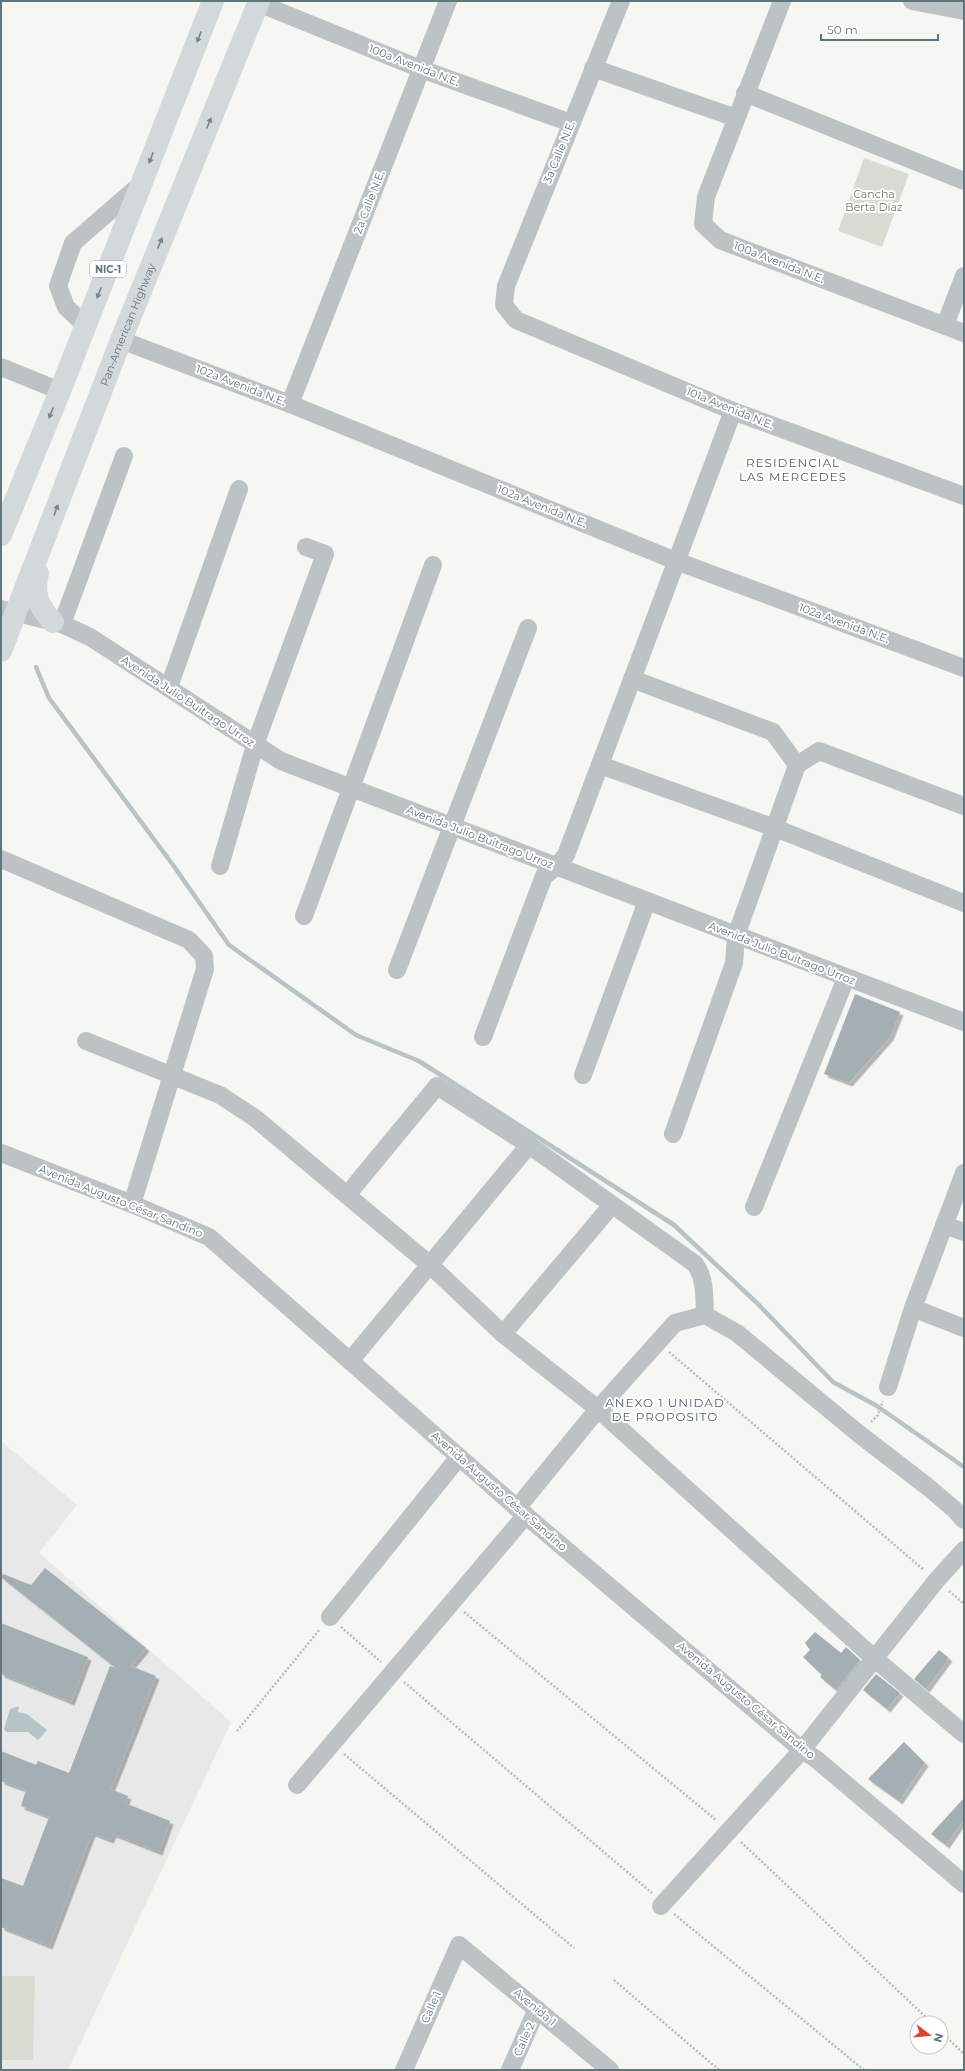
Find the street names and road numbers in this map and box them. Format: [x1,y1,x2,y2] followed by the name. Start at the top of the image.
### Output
[367,41,461,89] street label: 100a Avenida N.E.
[540,119,578,185] street label: 3a Calle N.E.
[351,169,387,235] street label: 2a Calle N.E.
[732,238,826,286] street label: 100a Avenida N.E.
[90,261,126,277] road number: NIC-1
[97,261,158,388] street label: Pan-American Highway
[194,361,288,409] street label: 102a Avenida N.E.
[684,384,776,432] street label: 101a Avenida N.E.
[495,482,589,530] street label: 102a Avenida N.E.
[797,600,891,646] street label: 102a Avenida N.E.
[119,653,258,750] street label: Avenida Julio Buitrago Urroz
[404,802,556,872] street label: Avenida Julio Buitrago Urroz
[706,918,858,988] street label: Avenida Julio Buitrago Urroz
[37,1162,205,1240] street label: Avenida Augusto César Sandino
[428,1428,570,1554] street label: Avenida Augusto César Sandino
[674,1638,818,1762] street label: Avenida Augusto César Sandino
[511,1985,559,2029] street label: Avenida 1
[418,1989,444,2025] street label: Calle 1
[510,2020,538,2058] street label: Calle 2

